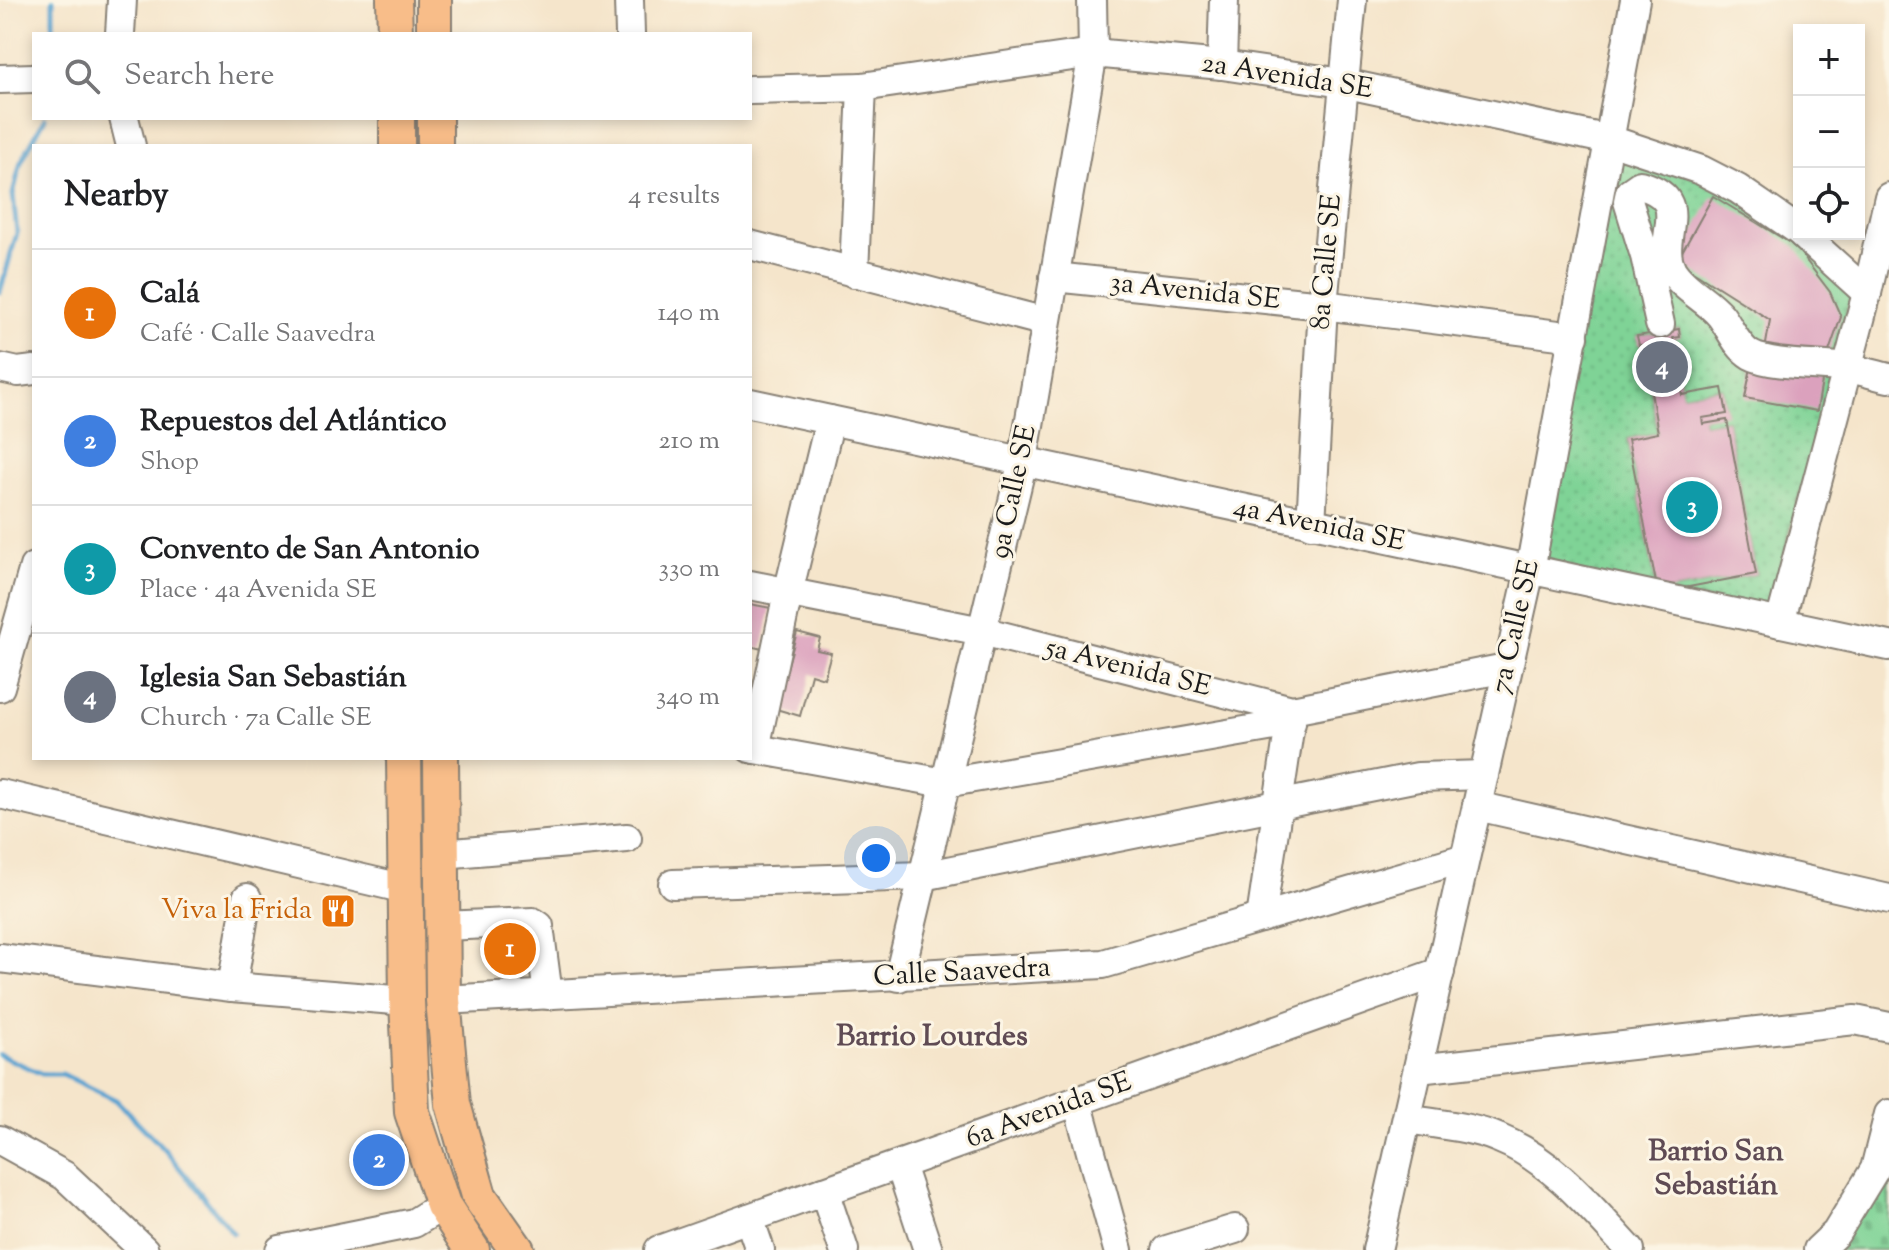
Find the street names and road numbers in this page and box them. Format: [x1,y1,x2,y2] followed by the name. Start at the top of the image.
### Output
[1199,44,1376,110] street label: 2a Avenida SE
[1301,192,1353,331] street label: 8a Calle SE
[1108,263,1282,321] street label: 3a Avenida SE
[980,421,1048,562] street label: 9a Calle SE
[1230,487,1408,563] street label: 4a Avenida SE
[1481,556,1551,698] street label: 7a Calle SE
[1039,628,1215,708] street label: 5a Avenida SE
[872,948,1052,998] street label: Calle Saavedra
[961,1062,1137,1159] street label: 6a Avenida SE

